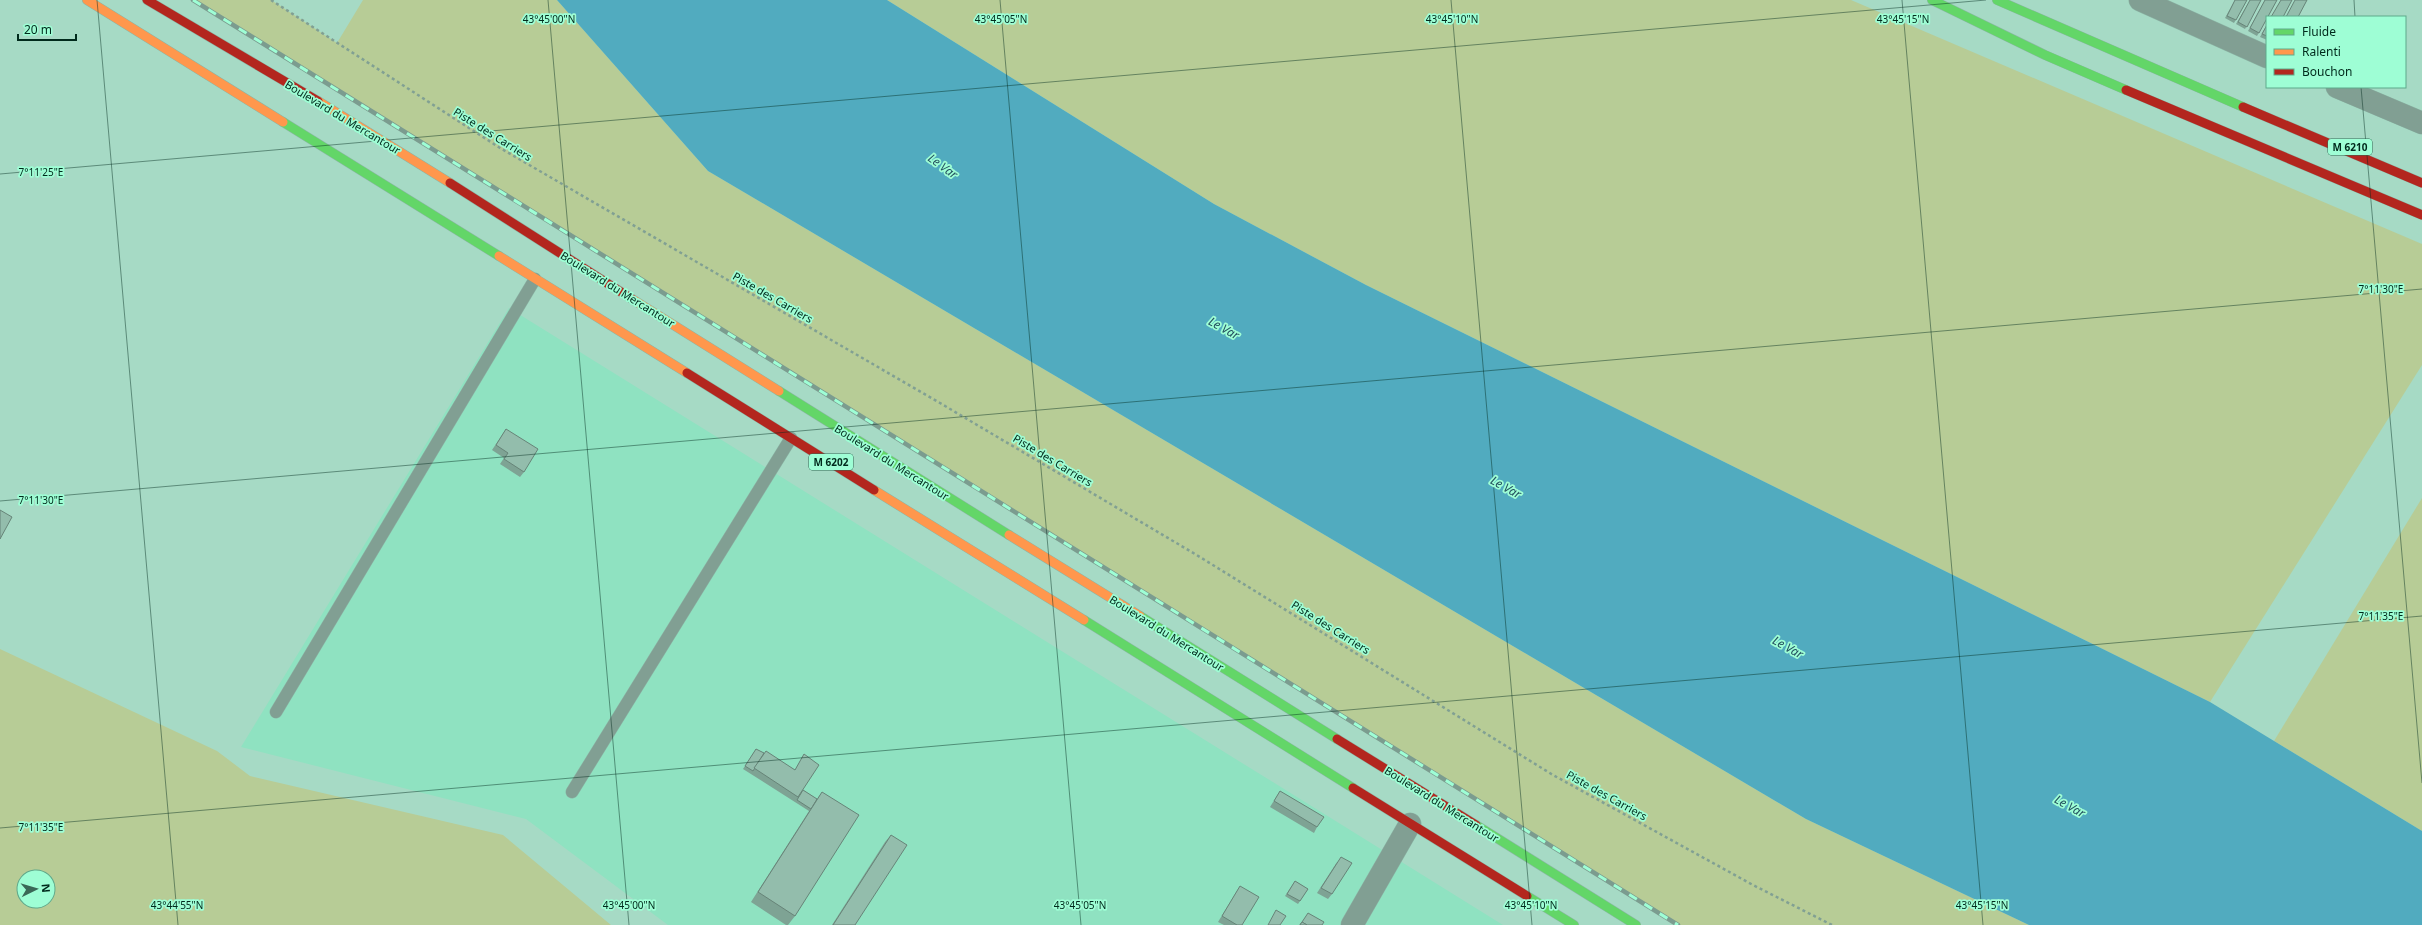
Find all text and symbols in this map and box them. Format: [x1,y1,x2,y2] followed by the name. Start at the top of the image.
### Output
[523,12,575,26] text: 43°45'00"N
[975,12,1027,26] text: 43°45'05"N
[1426,12,1478,26] text: 43°45'10"N
[1877,12,1929,26] text: 43°45'15"N
[18,16,76,42] scale bar
[2266,16,2406,88] legend
[24,21,52,38] text: 20 m
[2302,23,2336,40] text: Fluide
[2302,43,2341,60] text: Ralenti
[2302,63,2352,80] text: Bouchon
[282,77,404,158] street label: Boulevard du Mercantour
[451,104,535,164] street label: Piste des Carriers
[2328,139,2372,155] road number: M 6210
[925,149,962,183] water label: Le Var
[19,165,63,179] text: 7°11'25"E
[558,248,678,331] street label: Boulevard du Mercantour
[730,268,816,326] street label: Piste des Carriers
[2359,282,2403,296] text: 7°11'30"E
[1206,313,1244,344] water label: Le Var
[832,421,952,504] street label: Boulevard du Mercantour
[1011,430,1095,490] street label: Piste des Carriers
[809,454,853,470] road number: M 6202
[1488,472,1526,503] water label: Le Var
[19,493,63,507] text: 7°11'30"E
[1107,592,1227,675] street label: Boulevard du Mercantour
[1289,597,1373,657] street label: Piste des Carriers
[2359,609,2403,623] text: 7°11'35"E
[1770,632,1808,663] water label: Le Var
[1382,763,1502,846] street label: Boulevard du Mercantour
[1564,767,1650,823] street label: Piste des Carriers
[2052,791,2090,822] water label: Le Var
[19,820,63,834] text: 7°11'35"E
[16,869,56,909] north arrow
[39,883,54,893] text: N
[151,898,203,912] text: 43°44'55"N
[603,898,655,912] text: 43°45'00"N
[1054,898,1106,912] text: 43°45'05"N
[1505,898,1557,912] text: 43°45'10"N
[1956,898,2008,912] text: 43°45'15"N

